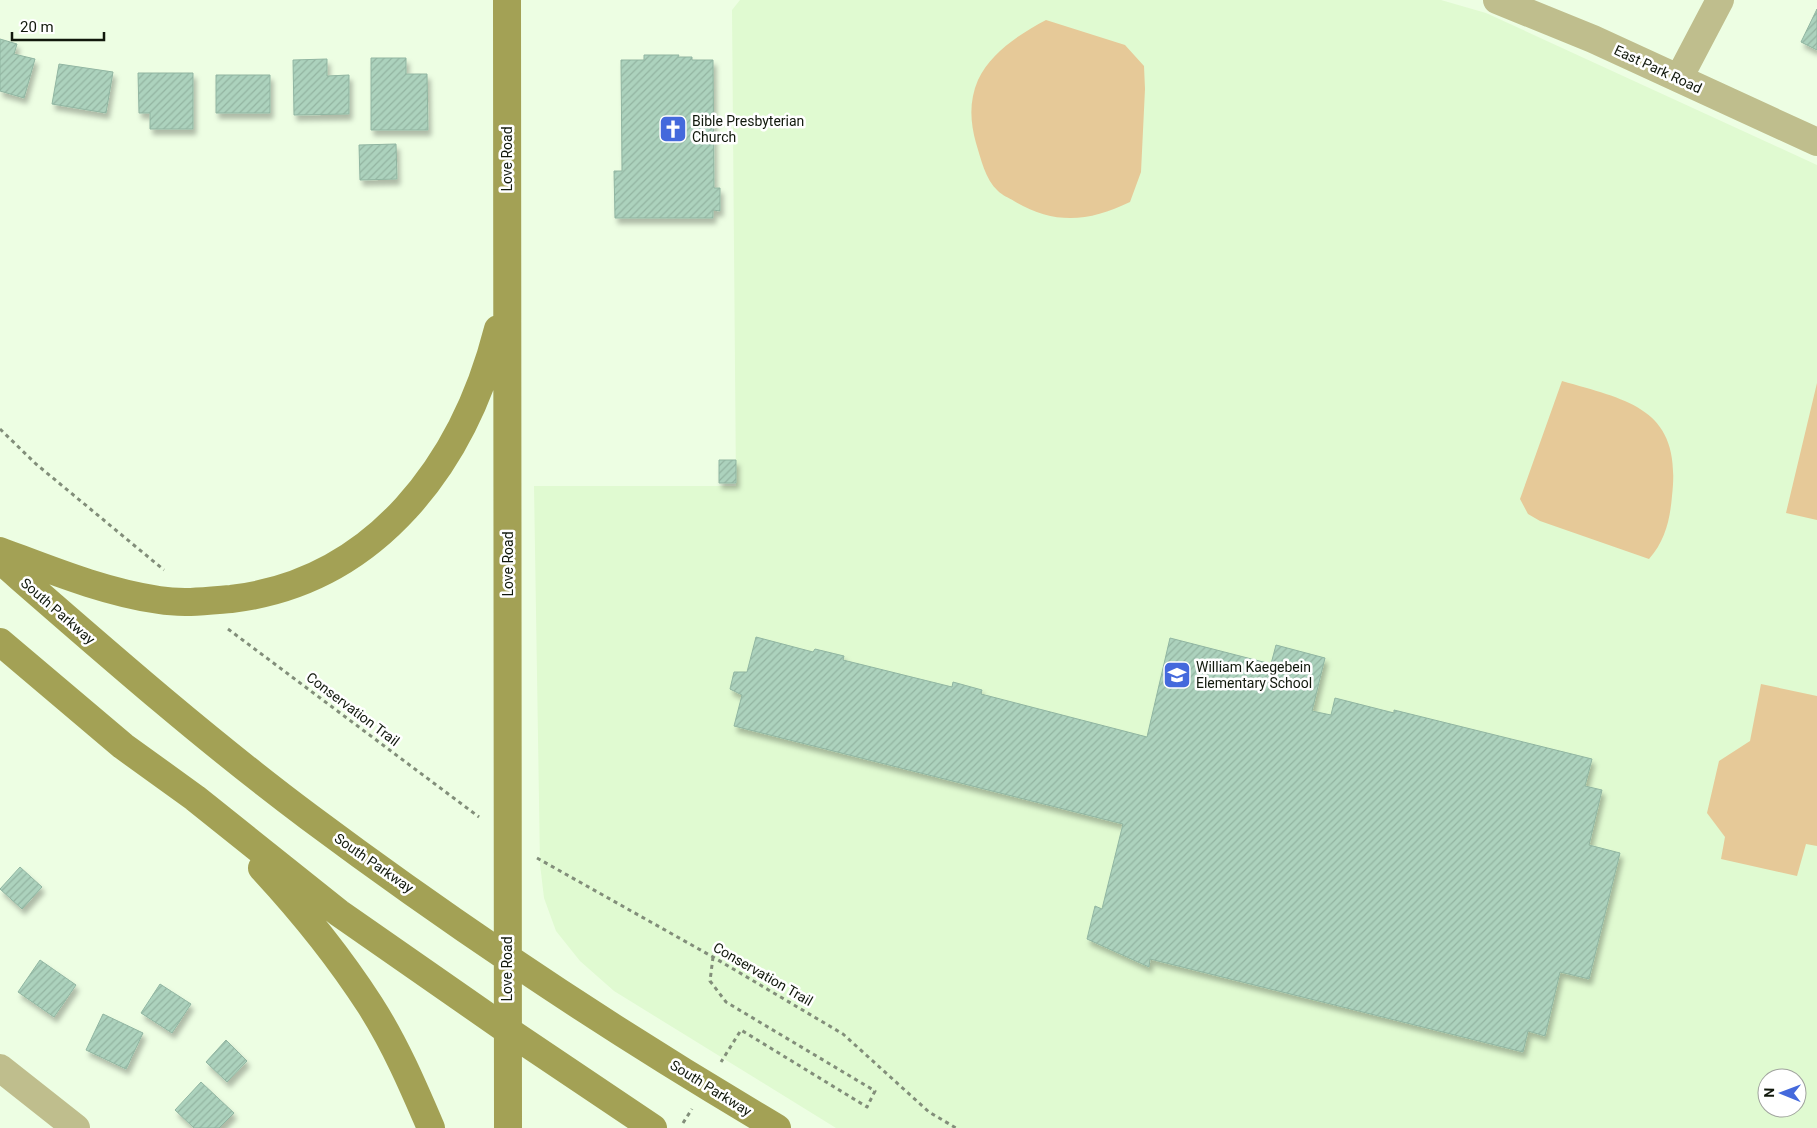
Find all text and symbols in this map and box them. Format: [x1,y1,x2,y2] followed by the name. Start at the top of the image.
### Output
[12,10,105,42] scale bar
[20,18,54,36] text: 20 m
[1612,42,1704,96] street label: East Park Road
[692,113,804,145] place label: Bible Presbyterian Church
[658,114,688,144] church icon: Bible Presbyterian Church
[499,126,515,192] street label: Love Road
[500,531,516,597] street label: Love Road
[18,575,98,648] street label: South Parkway
[1196,659,1312,691] place label: William Kaegebein Elementary School
[1162,660,1192,690] school or university icon: William Kaegebein Elementary School
[303,669,403,749] street label: Conservation Trail
[331,830,417,896] street label: South Parkway
[499,936,515,1002] street label: Love Road
[710,939,816,1009] street label: Conservation Trail
[667,1057,755,1120] street label: South Parkway
[1757,1068,1807,1118] north arrow
[1761,1088,1777,1098] text: N

